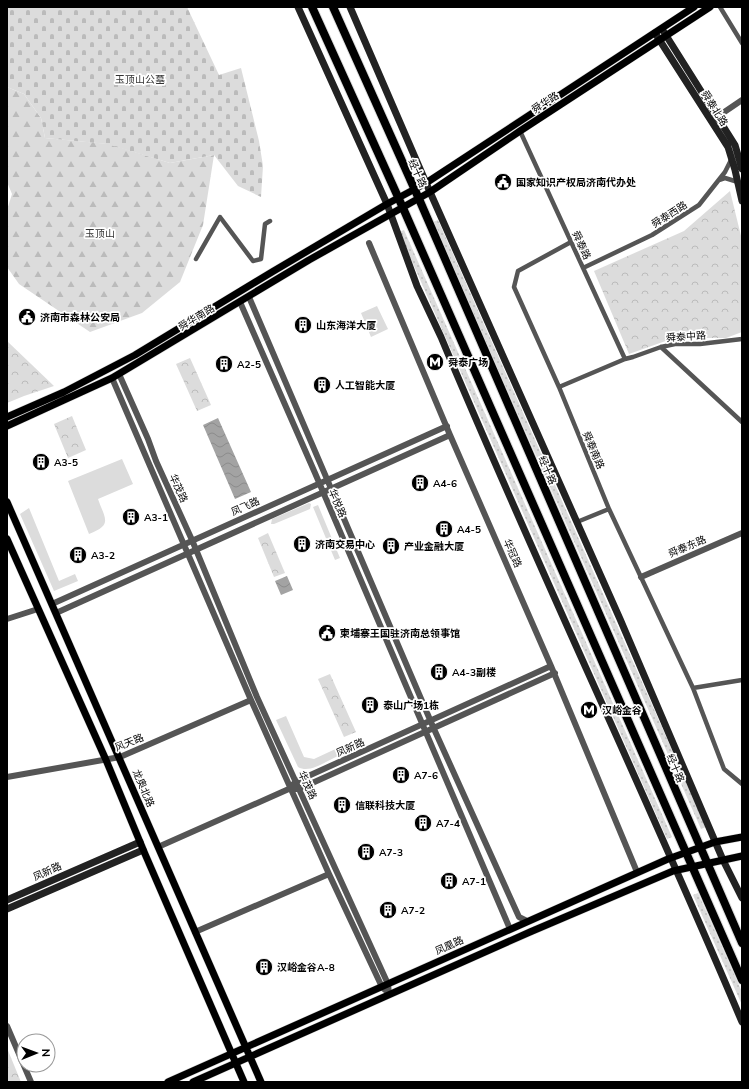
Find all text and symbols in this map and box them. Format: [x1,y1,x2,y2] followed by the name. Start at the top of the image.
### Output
[115,73,165,86] park label: 玉顶山公墓
[698,88,731,129] street label: 舜泰北路
[529,89,561,116] street label: 舜华路
[406,157,430,190] street label: 经十路
[493,172,513,192] public building icon: 国家知识产权局济南代办处
[516,176,636,189] place label: 国家知识产权局济南代办处
[649,198,690,231] street label: 舜泰西路
[85,227,115,240] park label: 玉顶山
[569,229,594,262] street label: 舜泰路
[176,302,217,333] street label: 舜华南路
[17,307,37,327] public building icon: 济南市森林公安局
[40,311,120,324] place label: 济南市森林公安局
[293,315,313,335] building icon: 山东海洋大厦
[316,319,376,332] place label: 山东海洋大厦
[666,329,706,344] street label: 舜泰中路
[425,352,445,372] metro station icon: 舜泰广场
[214,354,234,374] building icon: A2-5
[448,356,488,369] place label: 舜泰广场
[237,358,261,371] place label: A2-5
[312,375,332,395] building icon: 人工智能大厦
[335,379,395,392] place label: 人工智能大厦
[580,429,607,471] street label: 舜泰南路
[31,452,51,472] building icon: A3-5
[536,454,559,487] street label: 经十路
[54,456,78,469] place label: A3-5
[167,472,191,505] street label: 华茂路
[410,473,430,493] building icon: A4-6
[433,477,457,490] place label: A4-6
[326,487,349,520] street label: 华悦路
[229,494,262,518] street label: 凤飞路
[121,507,141,527] building icon: A3-1
[144,511,168,524] place label: A3-1
[434,519,454,539] building icon: A4-5
[457,523,481,536] place label: A4-5
[666,533,708,560] street label: 舜泰东路
[292,534,312,554] building icon: 济南交易中心
[381,536,401,556] building icon: 产业金融大厦
[501,537,525,570] street label: 华冠路
[315,538,375,551] place label: 济南交易中心
[404,540,464,553] place label: 产业金融大厦
[68,545,88,565] building icon: A3-2
[91,549,115,562] place label: A3-2
[317,623,337,643] public building icon: 柬埔寨王国驻济南总领事馆
[339,627,460,640] place label: 柬埔寨王国驻济南总领事馆
[429,662,449,682] building icon: A4-3副楼
[452,666,496,679] place label: A4-3副楼
[360,695,380,715] building icon: 泰山广场1栋
[383,699,439,712] place label: 泰山广场1栋
[579,700,599,720] metro station icon: 汉峪金谷
[602,704,642,717] place label: 汉峪金谷
[113,731,146,754] street label: 风天路
[334,735,367,759] street label: 凤新路
[664,752,687,785] street label: 经十路
[391,765,411,785] building icon: A7-6
[130,767,157,809] street label: 龙奥北路
[295,769,320,802] street label: 华茂路
[414,769,438,782] place label: A7-6
[332,795,352,815] building icon: 信联科技大厦
[355,799,415,812] place label: 信联科技大厦
[413,813,433,833] building icon: A7-4
[436,817,460,830] place label: A7-4
[356,842,376,862] building icon: A7-3
[379,846,403,859] place label: A7-3
[31,859,64,883] street label: 凤新路
[439,871,459,891] building icon: A7-1
[462,875,486,888] place label: A7-1
[378,900,398,920] building icon: A7-2
[401,904,425,917] place label: A7-2
[433,933,466,957] street label: 凤凰路
[254,957,274,977] building icon: 汉峪金谷A-8
[277,961,335,974] place label: 汉峪金谷A-8
[16,1033,56,1073] north arrow
[39,1049,53,1057] text: N

